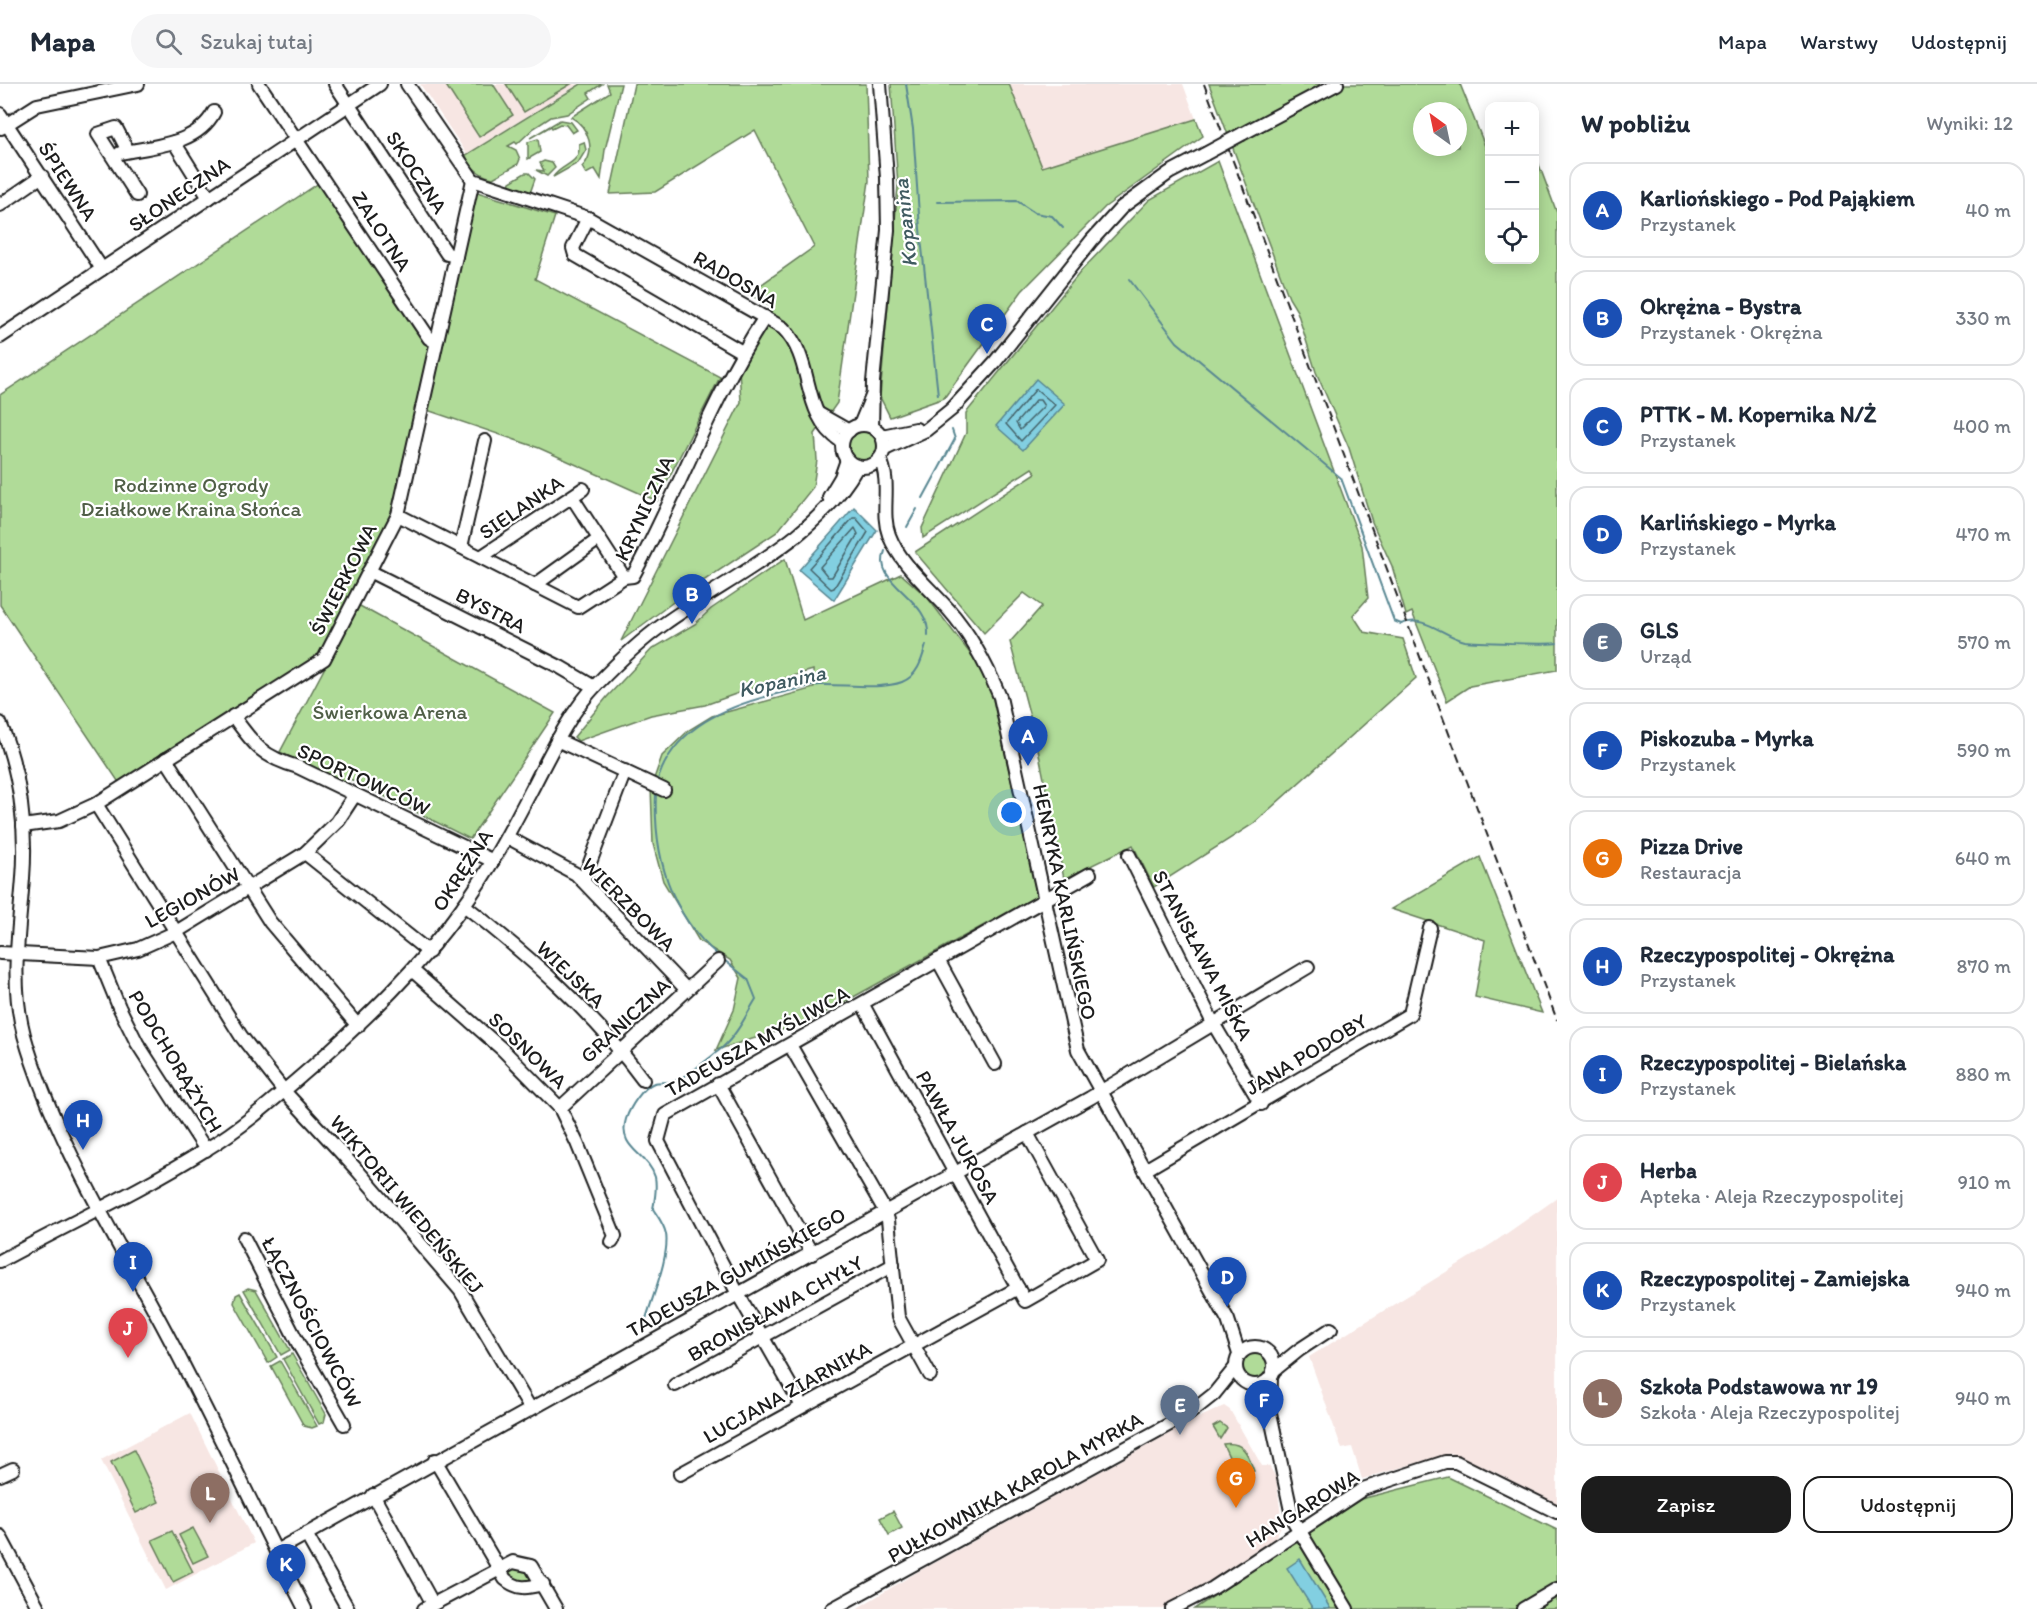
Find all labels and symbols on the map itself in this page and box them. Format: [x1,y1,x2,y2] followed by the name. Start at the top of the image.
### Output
[1413,102,1467,156] north arrow
[381,126,453,218] street label: SKOCZNA
[33,137,103,226] street label: ŚPIEWNA
[124,151,235,237] street label: SŁONECZNA
[887,177,923,269] water label: Kopanina
[347,186,417,276] street label: ZALOTNA
[689,245,783,314] street label: RADOSNA
[968,304,1006,354] pin: C
[609,451,680,565] street label: KRYNICZNA
[474,469,568,544] street label: SIELANKA
[81,472,302,521] park label: Rodzinne Ogrody Działkowe Kraina Słońca
[304,518,382,639] street label: ŚWIERKOWA
[672,574,712,624] pin: B
[452,582,531,639] street label: BYSTRA
[736,658,829,703] water label: Kopanina
[313,699,468,724] park label: Świerkowa Arena
[1008,716,1048,766] pin: A
[294,737,434,821] street label: SPORTOWCÓW
[1028,782,1102,1022] street label: HENRYKA KARLIŃSKIEGO
[997,798,1026,827] your location
[426,824,498,916] street label: OKRĘŻNA
[577,852,682,957] street label: WIERZBOWA
[140,861,244,933] street label: LEGIONÓW
[1147,865,1259,1045] street label: STANISŁAWA MIŚKA
[531,935,611,1013] street label: WIEJSKA
[575,972,675,1068] street label: GRANICZNA
[661,980,854,1102] street label: TADEUSZA MYŚLIWCA
[124,985,228,1137] street label: PODCHORĄŻYCH
[484,1006,573,1094] street label: SOSNOWA
[1241,1008,1371,1100] street label: JANA PODOBY
[911,1066,1005,1209] street label: PAWŁA JUROSA
[64,1100,103,1150] pin: H
[325,1109,489,1299] street label: WIKTORII WIEDEŃSKIEJ
[622,1201,850,1343] street label: TADEUSZA GUMIŃSKIEGO
[256,1232,368,1412] street label: ŁĄCZNOŚCIOWCÓW
[114,1242,152,1292] pin: I
[683,1249,867,1367] street label: BRONISŁAWA CHYŁY
[1208,1258,1246,1307] pin: D
[108,1308,148,1358] pin: J
[699,1335,876,1449] street label: LUCJANA ZIARNIKA
[1244,1380,1284,1430] pin: F
[1160,1386,1200,1435] pin: E
[883,1406,1148,1568] street label: PUŁKOWNIKA KAROLA MYRKA
[1216,1458,1256,1508] pin: G
[1241,1463,1364,1553] street label: HANGAROWA
[190,1474,230,1523] pin: L
[266,1544,306,1594] pin: K

